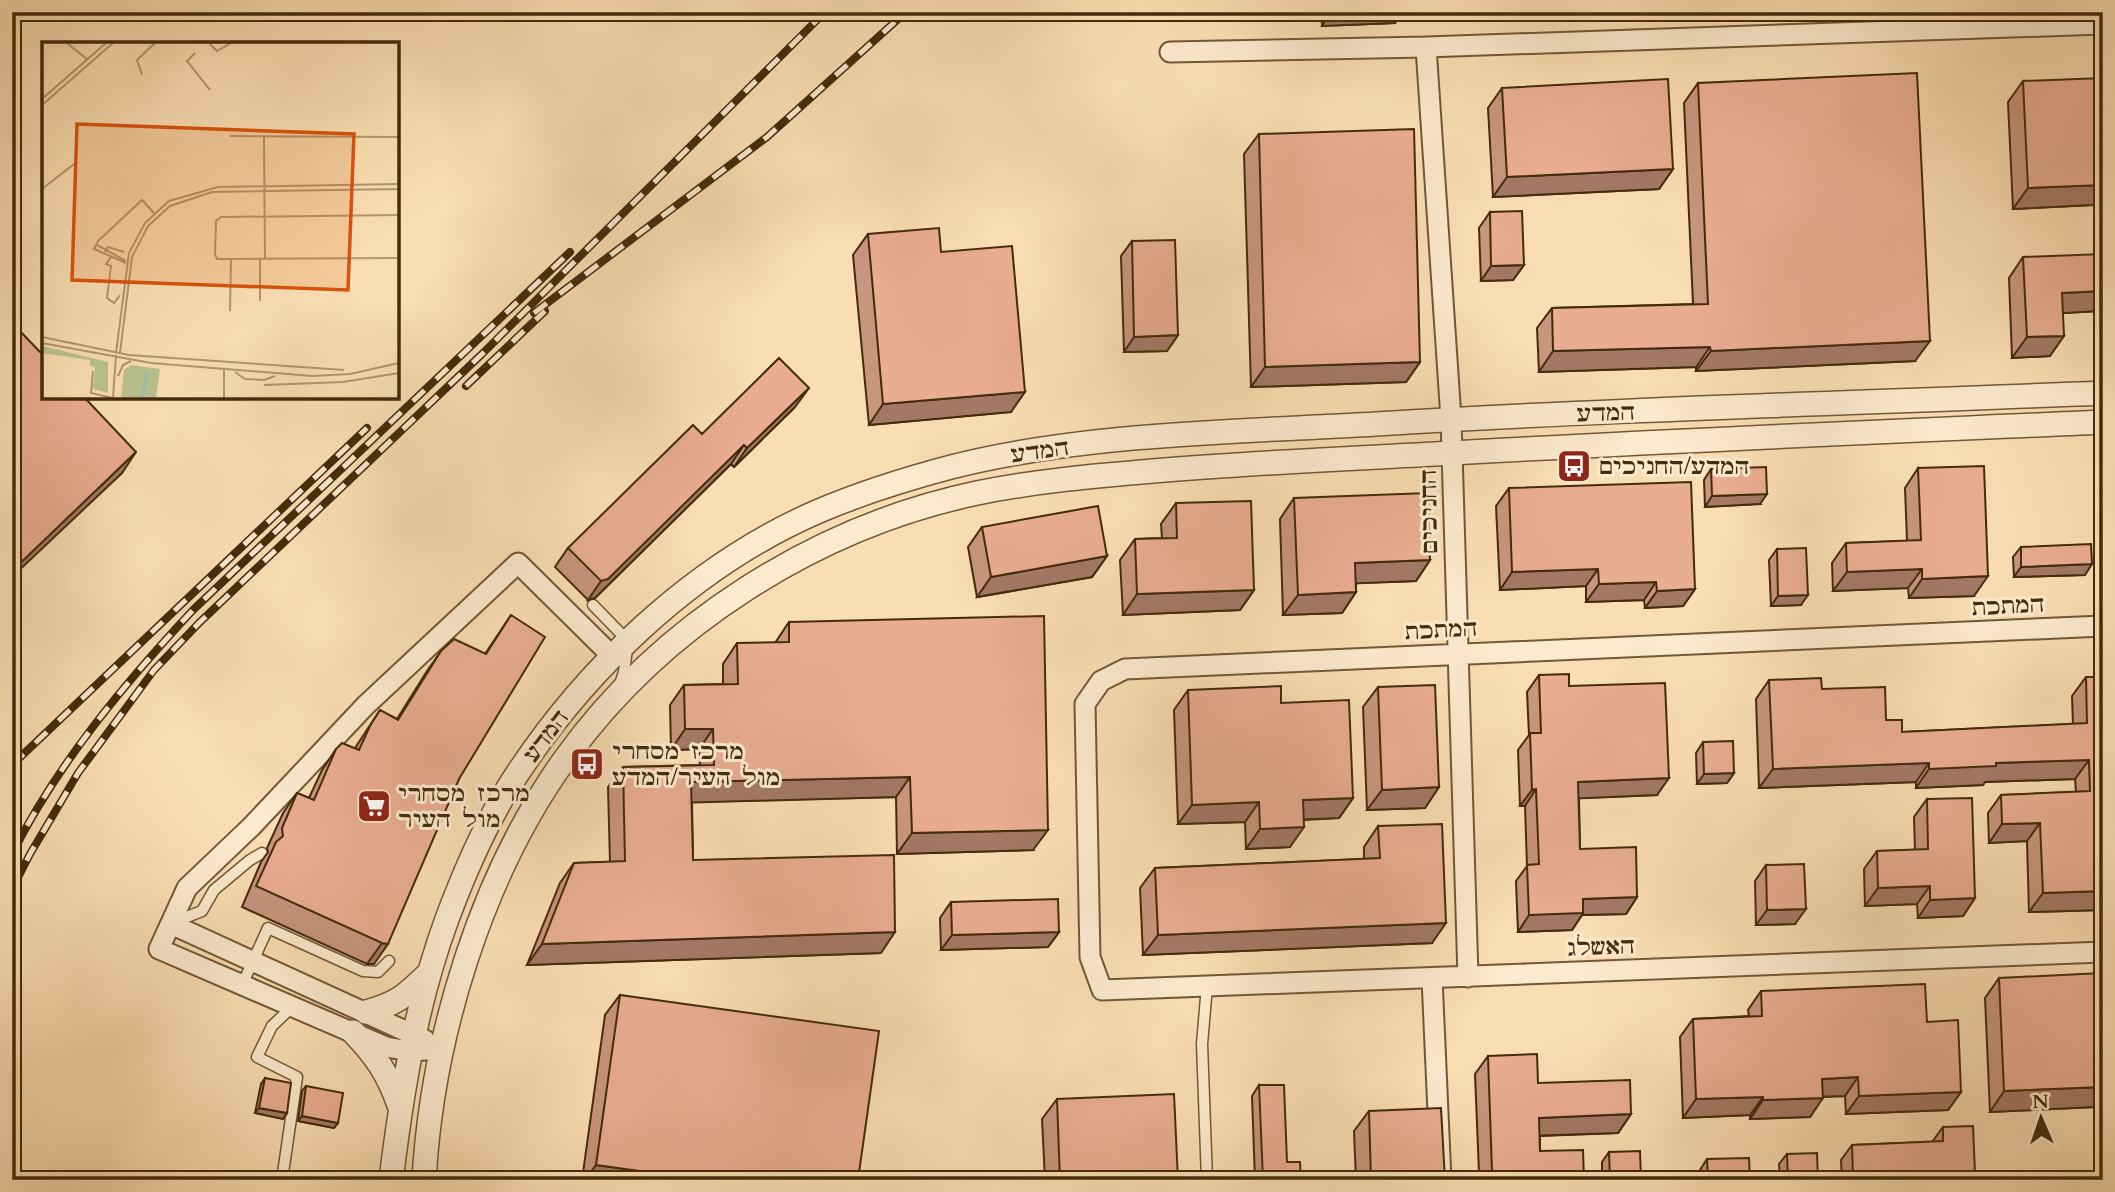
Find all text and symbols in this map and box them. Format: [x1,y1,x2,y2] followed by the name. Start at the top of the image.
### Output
[42,42,399,399] inset map
[1576,396,1636,430] street label: המדע
[1009,432,1071,470] street label: המדע
[1555,447,1593,485] bus stop icon: המדע/החניכים
[1598,451,1749,482] place label: המדע/החניכים
[1413,469,1445,555] street label: החניכים
[1971,589,2045,623] street label: המתכת
[1404,613,1478,647] street label: המתכת
[516,703,576,769] street label: המדע
[612,736,781,793] place label: מרכז מסחרי מול העיר/המדע
[568,745,606,783] bus stop icon: מרכז מסחרי מול העיר/המדע
[398,778,530,835] place label: מרכז מסחרי מול העיר
[355,787,393,825] supermarket icon: מרכז מסחרי מול העיר
[1567,930,1635,964] street label: האשלג
[2007,1084,2076,1154] north arrow
[2032,1089,2050,1115] text: N

